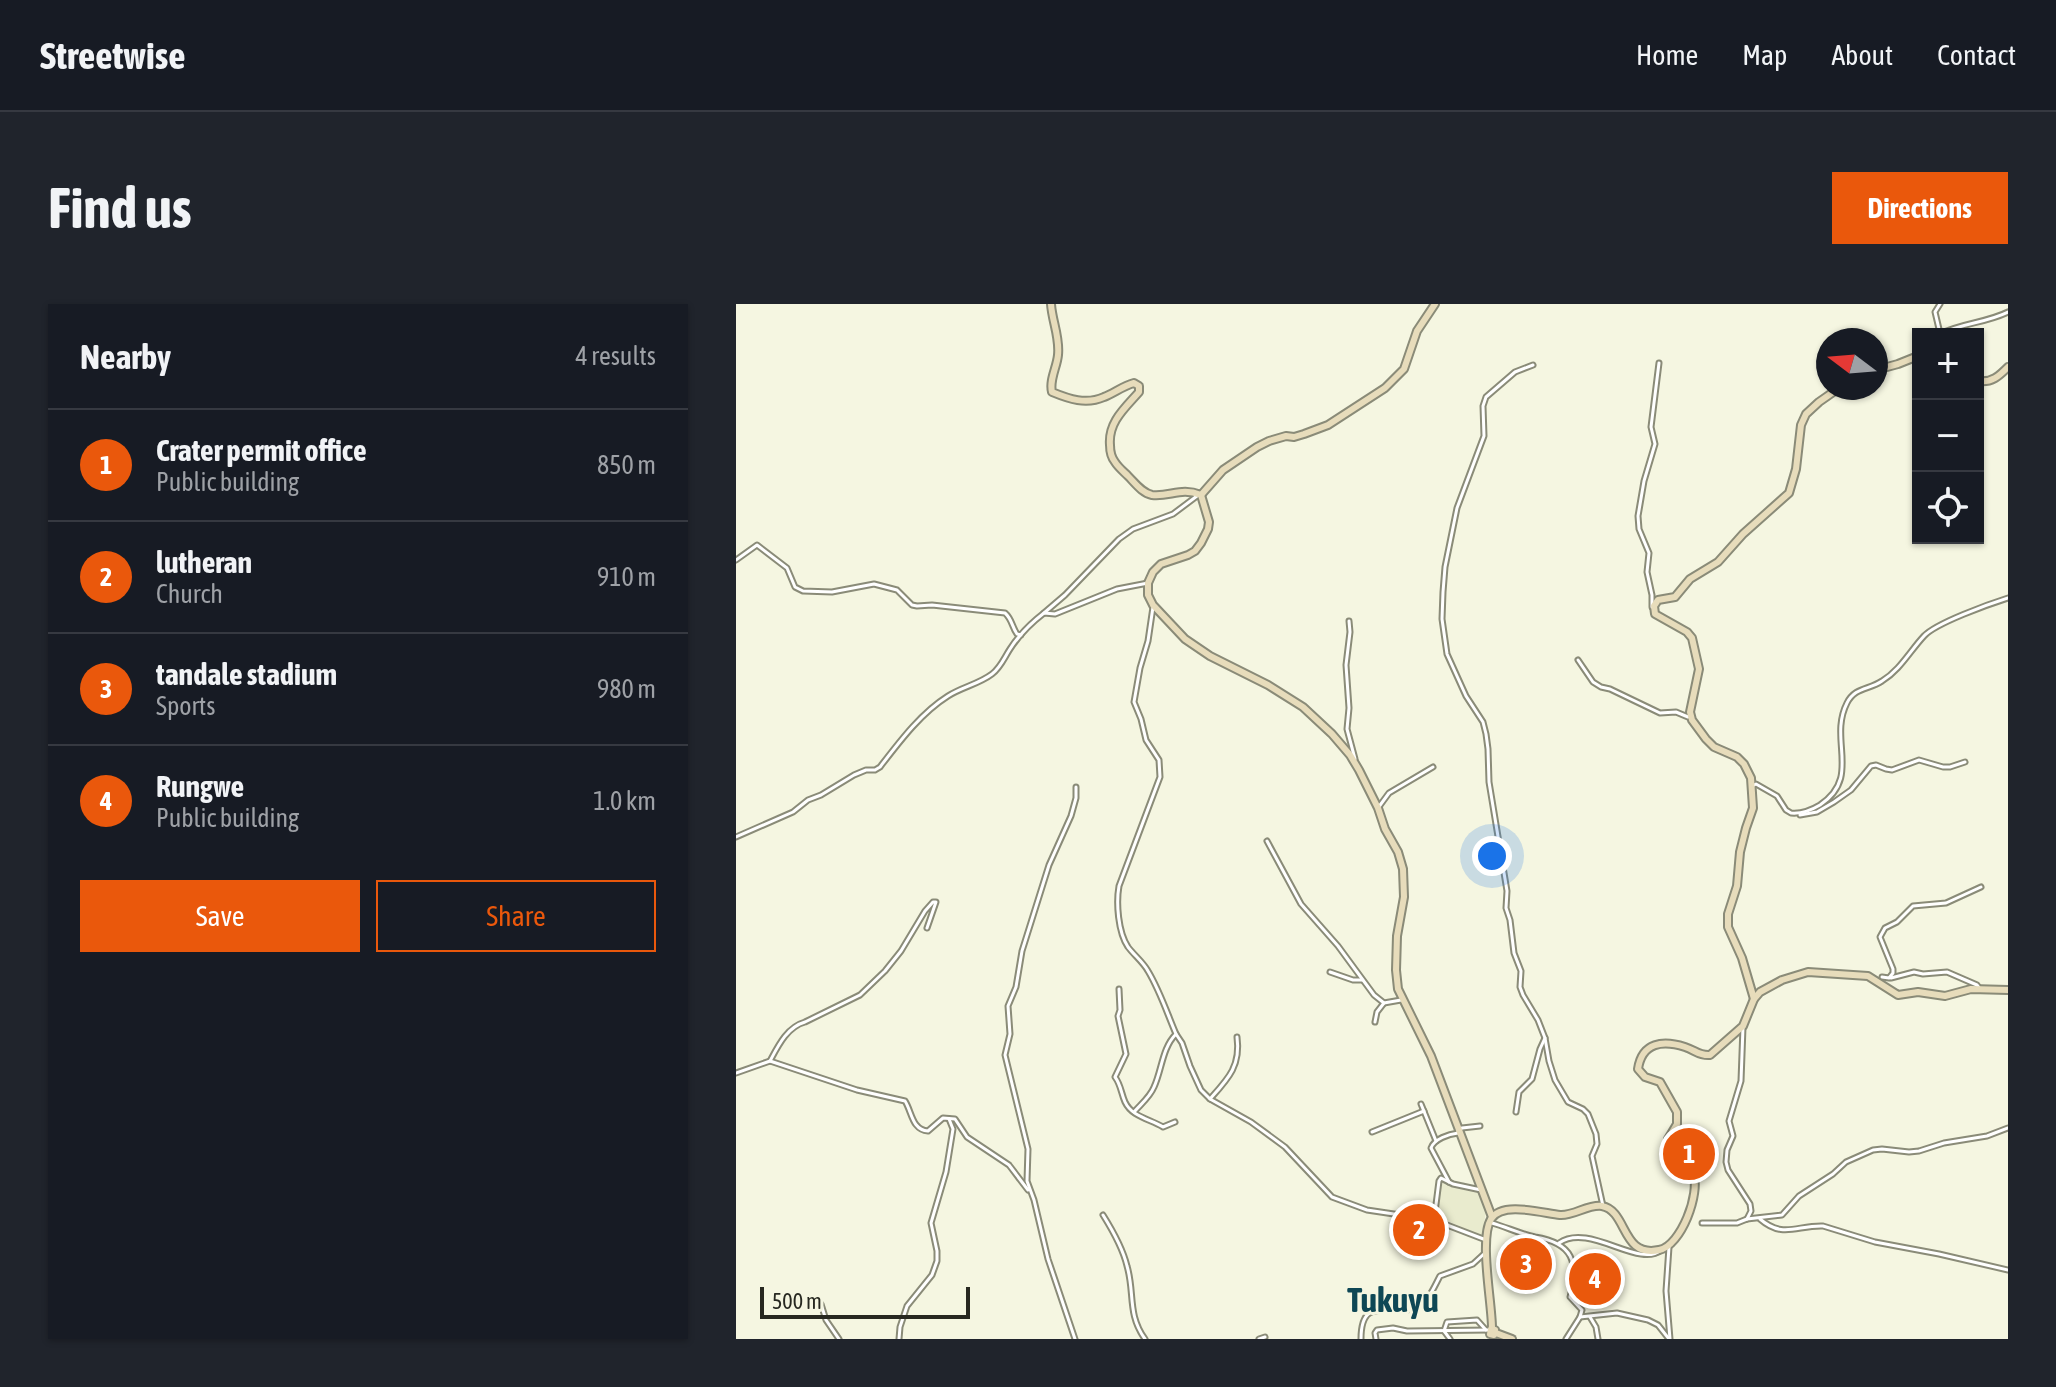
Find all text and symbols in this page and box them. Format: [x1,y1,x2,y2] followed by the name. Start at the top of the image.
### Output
[40,34,185,77] text: Streetwise
[1636,39,1698,71] text: Home
[1742,39,1787,71] text: Map
[1831,39,1893,71] text: About
[1937,39,2016,71] text: Contact
[1832,172,2008,244] button: Directions
[48,176,192,240] text: Find us
[1816,328,1888,400] north arrow
[1912,328,1984,544] map controls
[1912,328,1984,400] button: +
[80,337,171,376] text: Nearby
[575,341,656,371] text: 4 results
[1912,400,1984,472] button: −
[156,433,367,467] text: Crater permit office
[100,450,112,480] text: 1
[597,450,656,480] text: 850 m
[156,467,299,497] text: Public building
[1912,472,1984,544] button: locate
[156,545,252,579] text: lutheran
[100,562,112,592] text: 2
[597,562,656,592] text: 910 m
[156,579,223,609] text: Church
[156,657,337,691] text: tandale stadium
[100,674,112,704] text: 3
[597,674,656,704] text: 980 m
[156,691,216,721] text: Sports
[156,769,244,803] text: Rungwe
[100,786,112,816] text: 4
[593,786,656,816] text: 1.0 km
[156,803,299,833] text: Public building
[1472,836,1512,876] your location
[80,880,360,952] button: Save
[376,880,656,952] button: Share
[1663,1124,1715,1184] pin: 1
[1393,1200,1445,1260] pin: 2
[1500,1234,1552,1294] pin: 3
[1569,1249,1621,1309] pin: 4
[1347,1280,1439,1319] district label: Tukuyu
[760,1283,970,1319] scale bar
[772,1288,822,1314] text: 500 m

